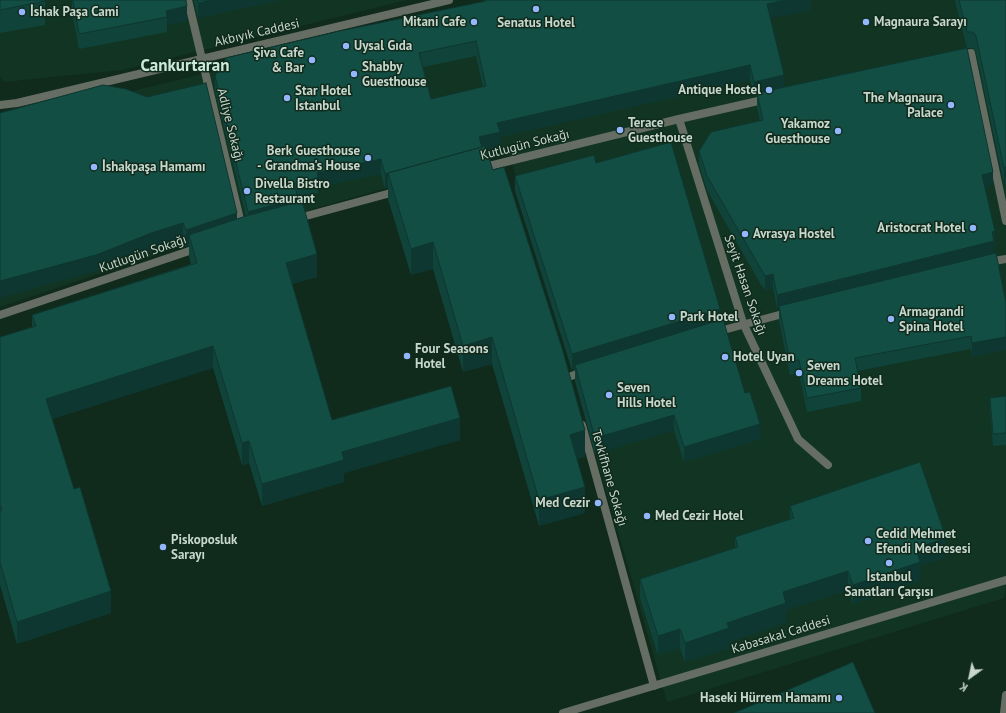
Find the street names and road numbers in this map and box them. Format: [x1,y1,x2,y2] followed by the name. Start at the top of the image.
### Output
[213,16,301,50] street label: Akbıyık Caddesi
[213,87,247,163] street label: Adliye Sokağı
[479,126,571,164] street label: Kutlugün Sokağı
[97,232,189,276] street label: Kutlugün Sokağı
[720,233,770,337] street label: Seyit Hasan Sokağı
[588,428,630,528] street label: Tevkifhane Sokağı
[730,613,832,657] street label: Kabasakal Caddesi

